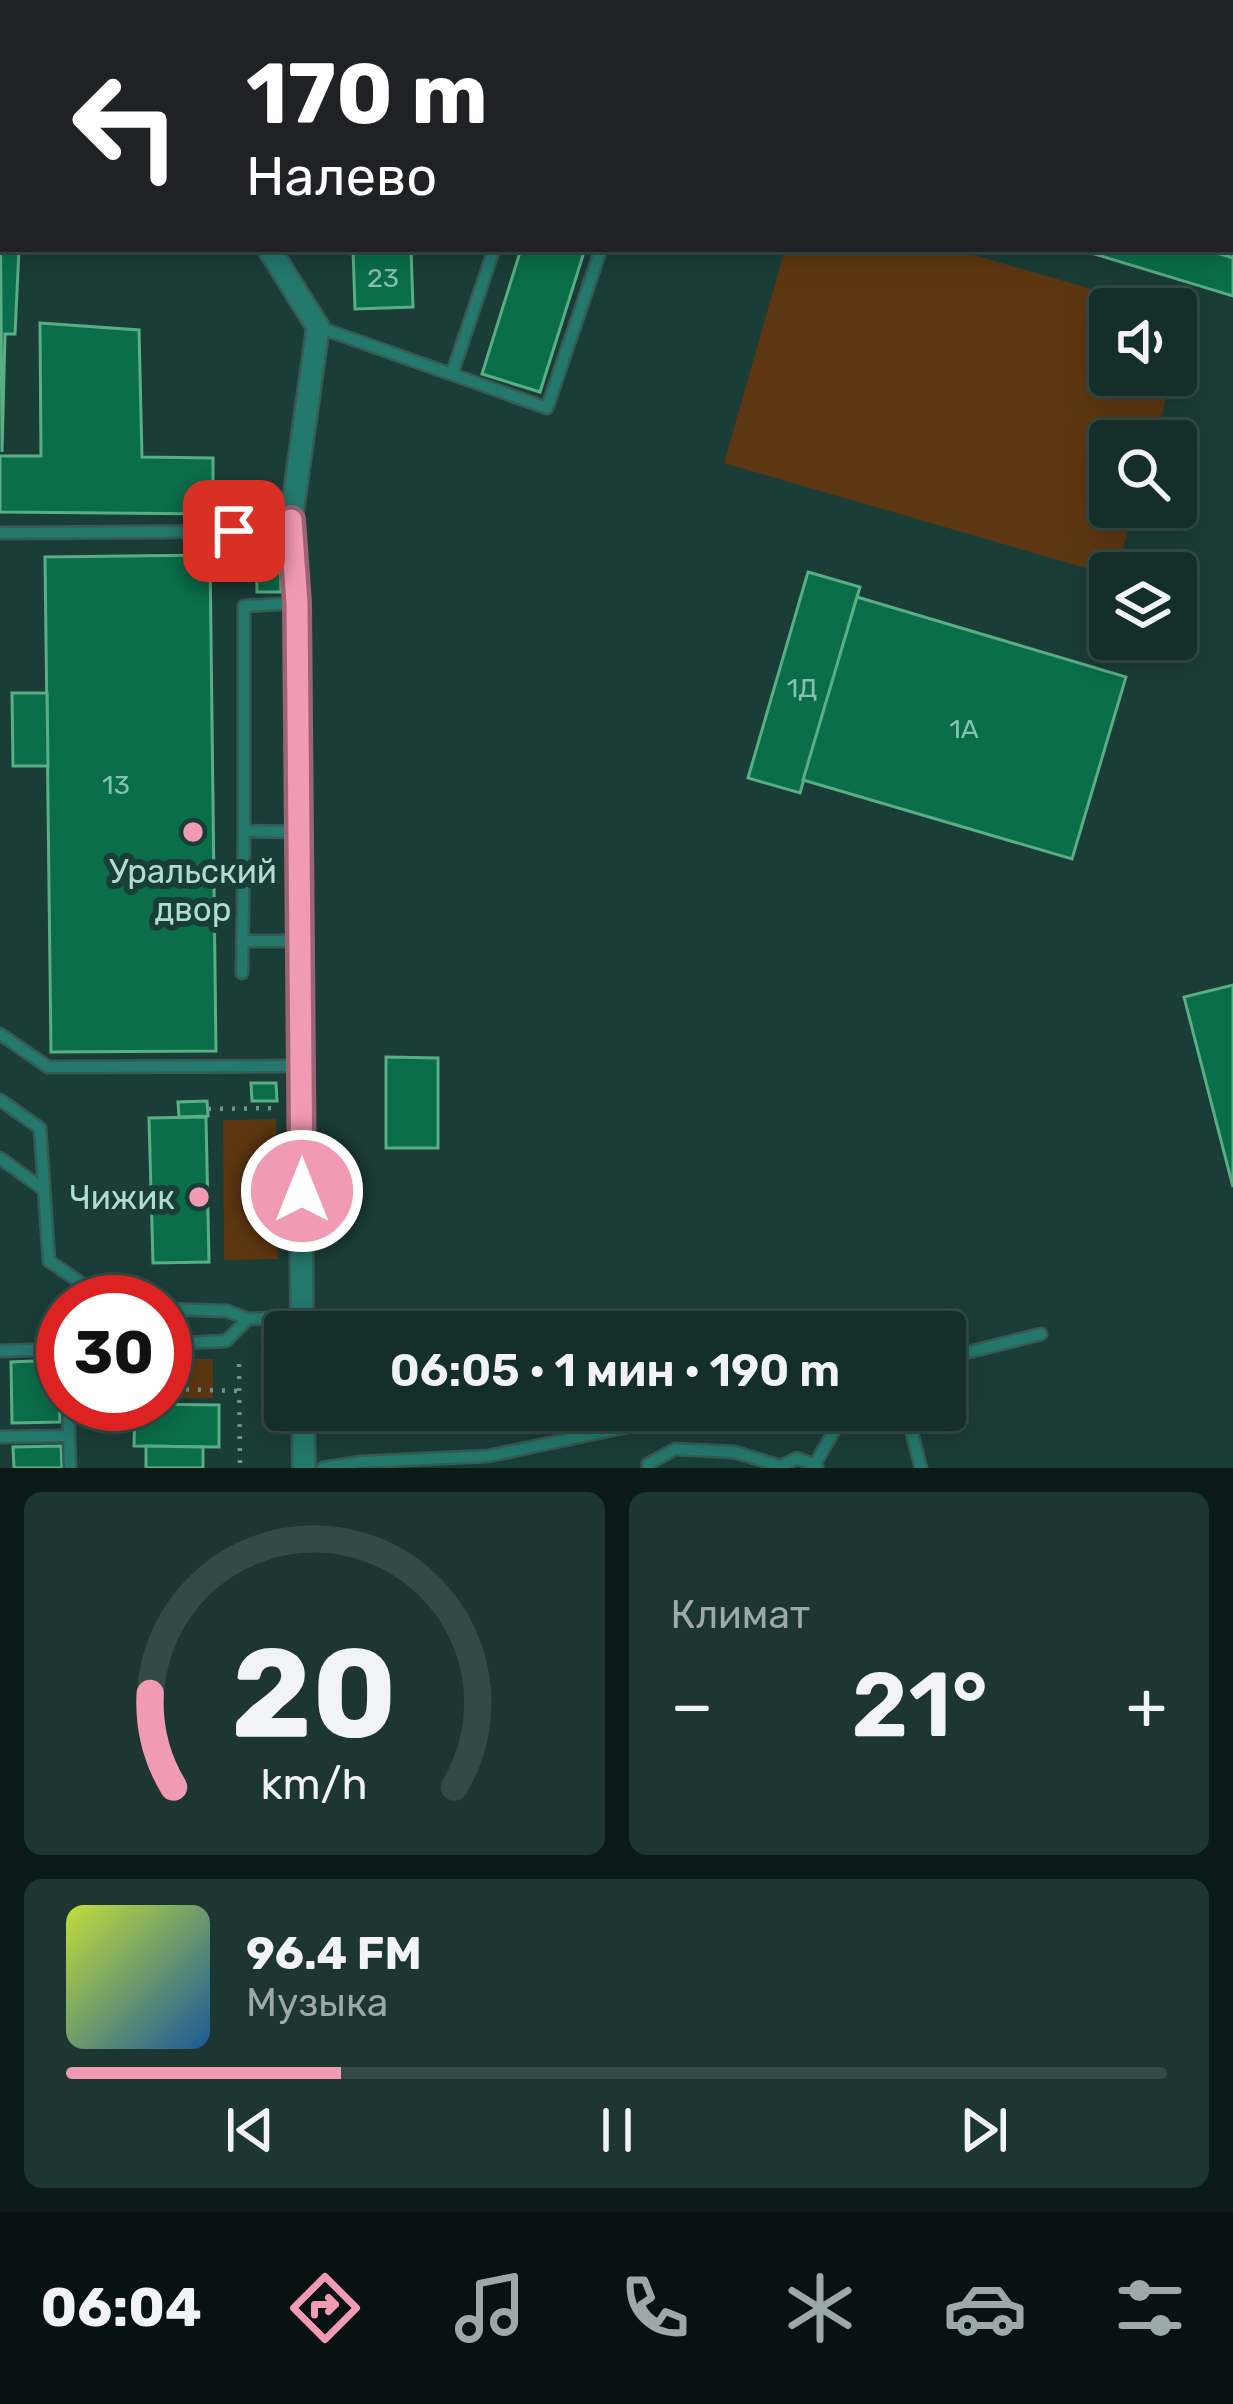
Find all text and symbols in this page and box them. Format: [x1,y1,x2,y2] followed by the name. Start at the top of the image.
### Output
[246,44,488,144] text: 170 m
[48,48,204,204] icon: left
[246,145,437,209] text: Налево
[367,262,399,294] house number: 23
[1089,288,1197,660] map controls
[1089,288,1197,396] button: sound
[1089,420,1197,528] button: search
[183,480,285,582] pin
[201,498,267,564] icon: arrive
[1089,552,1197,660] button: layers
[787,672,817,704] house number: 1Д
[949,713,979,745] house number: 1А
[102,769,130,801] house number: 13
[180,819,206,845] marker: Уральский двор
[109,852,277,929] place label: Уральский двор
[239,1128,365,1254] position arrow
[69,1178,175,1217] place label: Чижик
[186,1184,212,1210] marker: Чижик
[36,1275,192,1431] speed limit sign: 30
[390,1344,840,1397] text: 06:05 · 1 мин · 190 m
[671,1592,810,1638] text: Климат
[231,1619,397,1767] text: 20
[851,1652,988,1759] text: 21°
[671,1666,713,1745] text: −
[1126,1666,1167,1745] text: +
[261,1758,368,1809] text: km/h
[246,1927,422,1980] text: 96.4 FM
[246,1980,388,2026] text: Музыка
[217,2097,283,2163] icon: previous
[584,2097,650,2163] icon: pause
[951,2097,1017,2163] icon: next
[283,2266,367,2350] icon: directions
[448,2266,532,2350] icon: music
[613,2266,697,2350] icon: phone
[778,2266,862,2350] icon: climate
[943,2266,1027,2350] icon: car
[1108,2266,1192,2350] icon: filters
[41,2276,202,2340] text: 06:04

